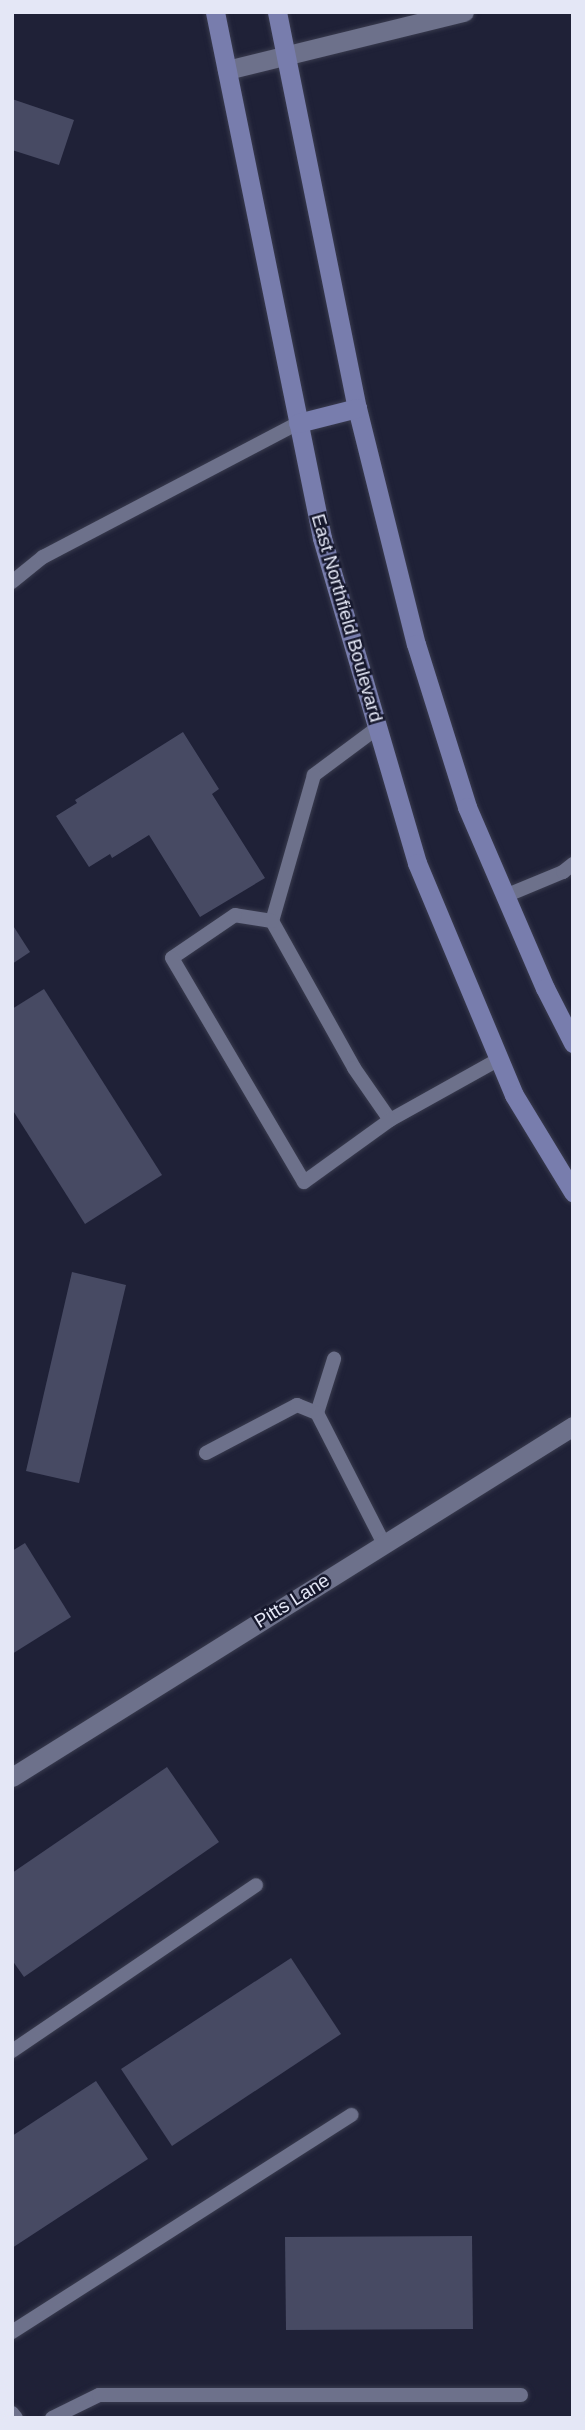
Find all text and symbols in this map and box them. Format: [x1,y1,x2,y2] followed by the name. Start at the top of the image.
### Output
[306,511,388,725] street label: East Northfield Boulevard
[250,1569,334,1633] street label: Pitts Lane

